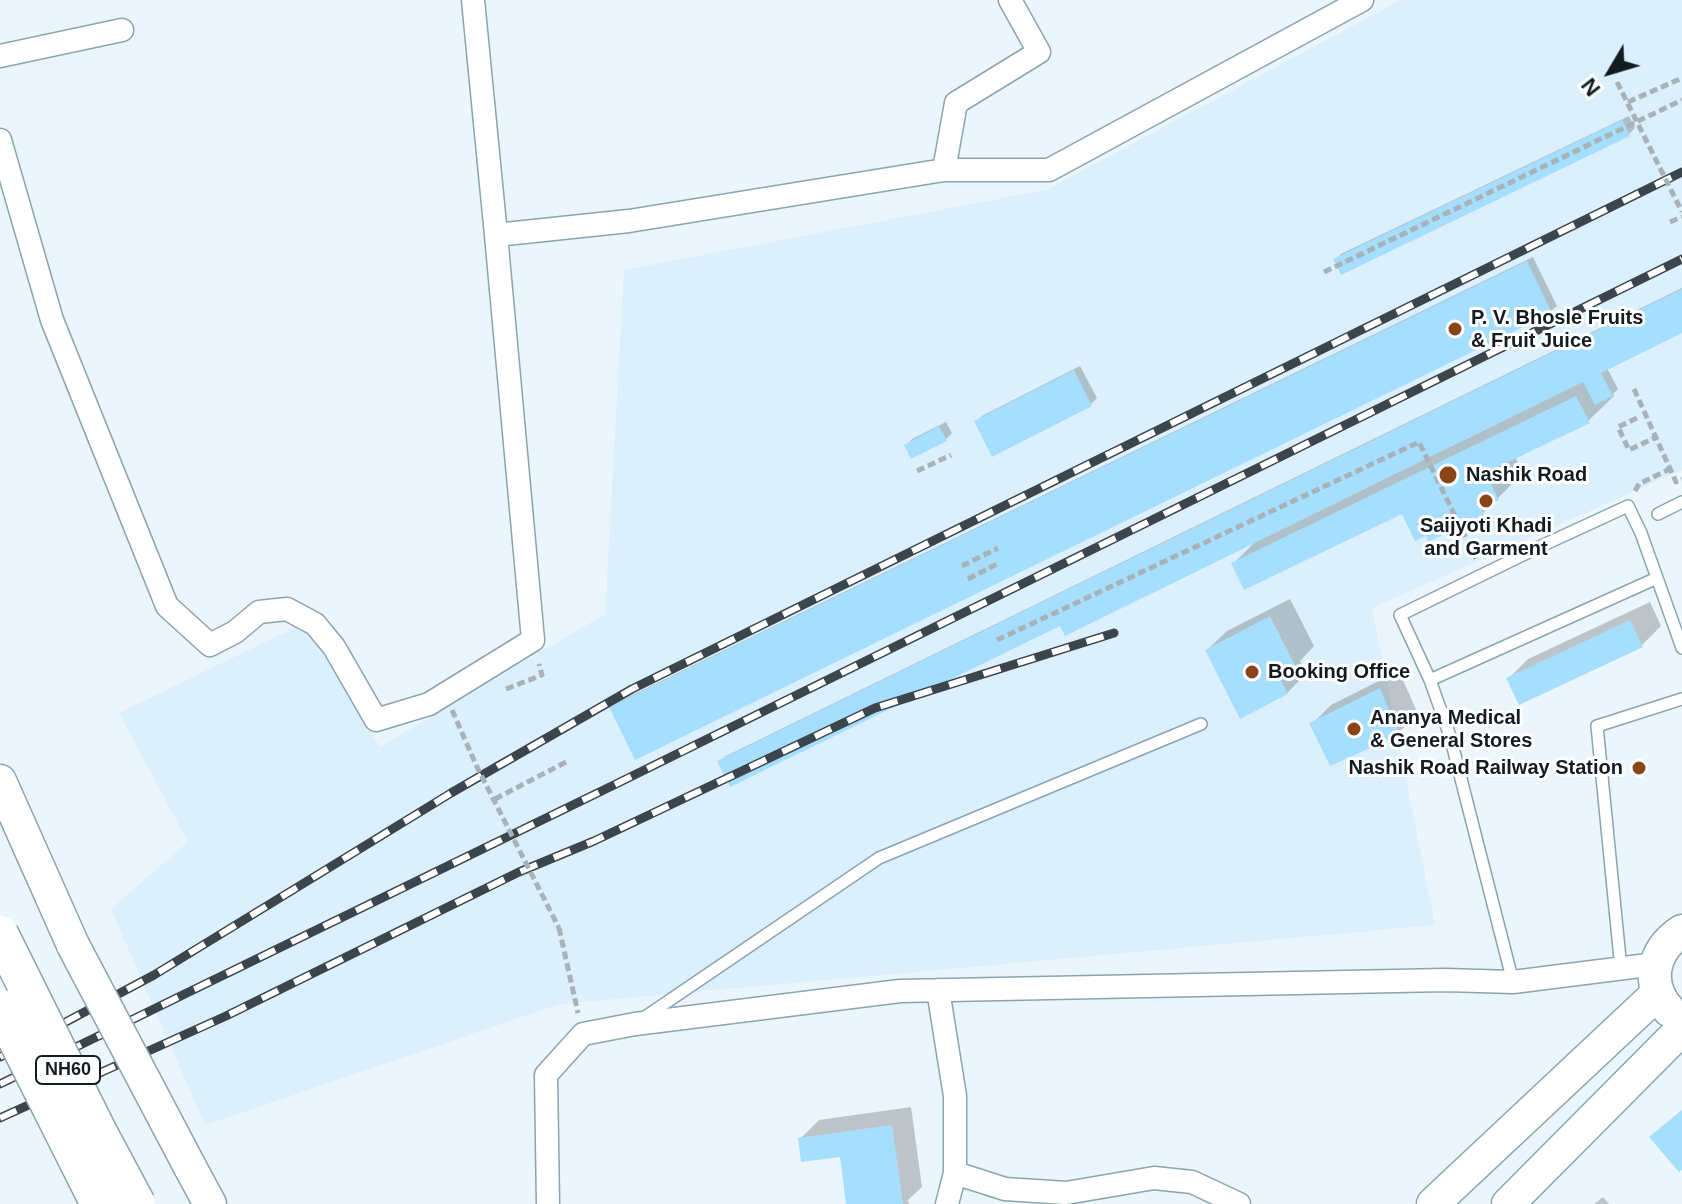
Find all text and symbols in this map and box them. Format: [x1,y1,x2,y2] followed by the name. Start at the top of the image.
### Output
[1570,32,1650,112] north arrow
[1576,73,1605,101] text: N
[1471,306,1643,353] place label: P. V. Bhosle Fruits & Fruit Juice
[1446,320,1464,338] marker: P. V. Bhosle Fruits & Fruit Juice
[1466,463,1587,487] place label: Nashik Road
[1437,464,1459,486] marker: Nashik Road
[1477,492,1495,510] marker: Saijyoti Khadi and Garment
[1420,514,1552,561] place label: Saijyoti Khadi and Garment
[1268,660,1410,684] place label: Booking Office
[1243,663,1261,681] marker: Booking Office
[1370,706,1532,753] place label: Ananya Medical & General Stores
[1345,720,1363,738] marker: Ananya Medical & General Stores
[1348,756,1623,780] place label: Nashik Road Railway Station
[1630,759,1648,777] marker: Nashik Road Railway Station
[36,1056,100,1084] road number: NH60

